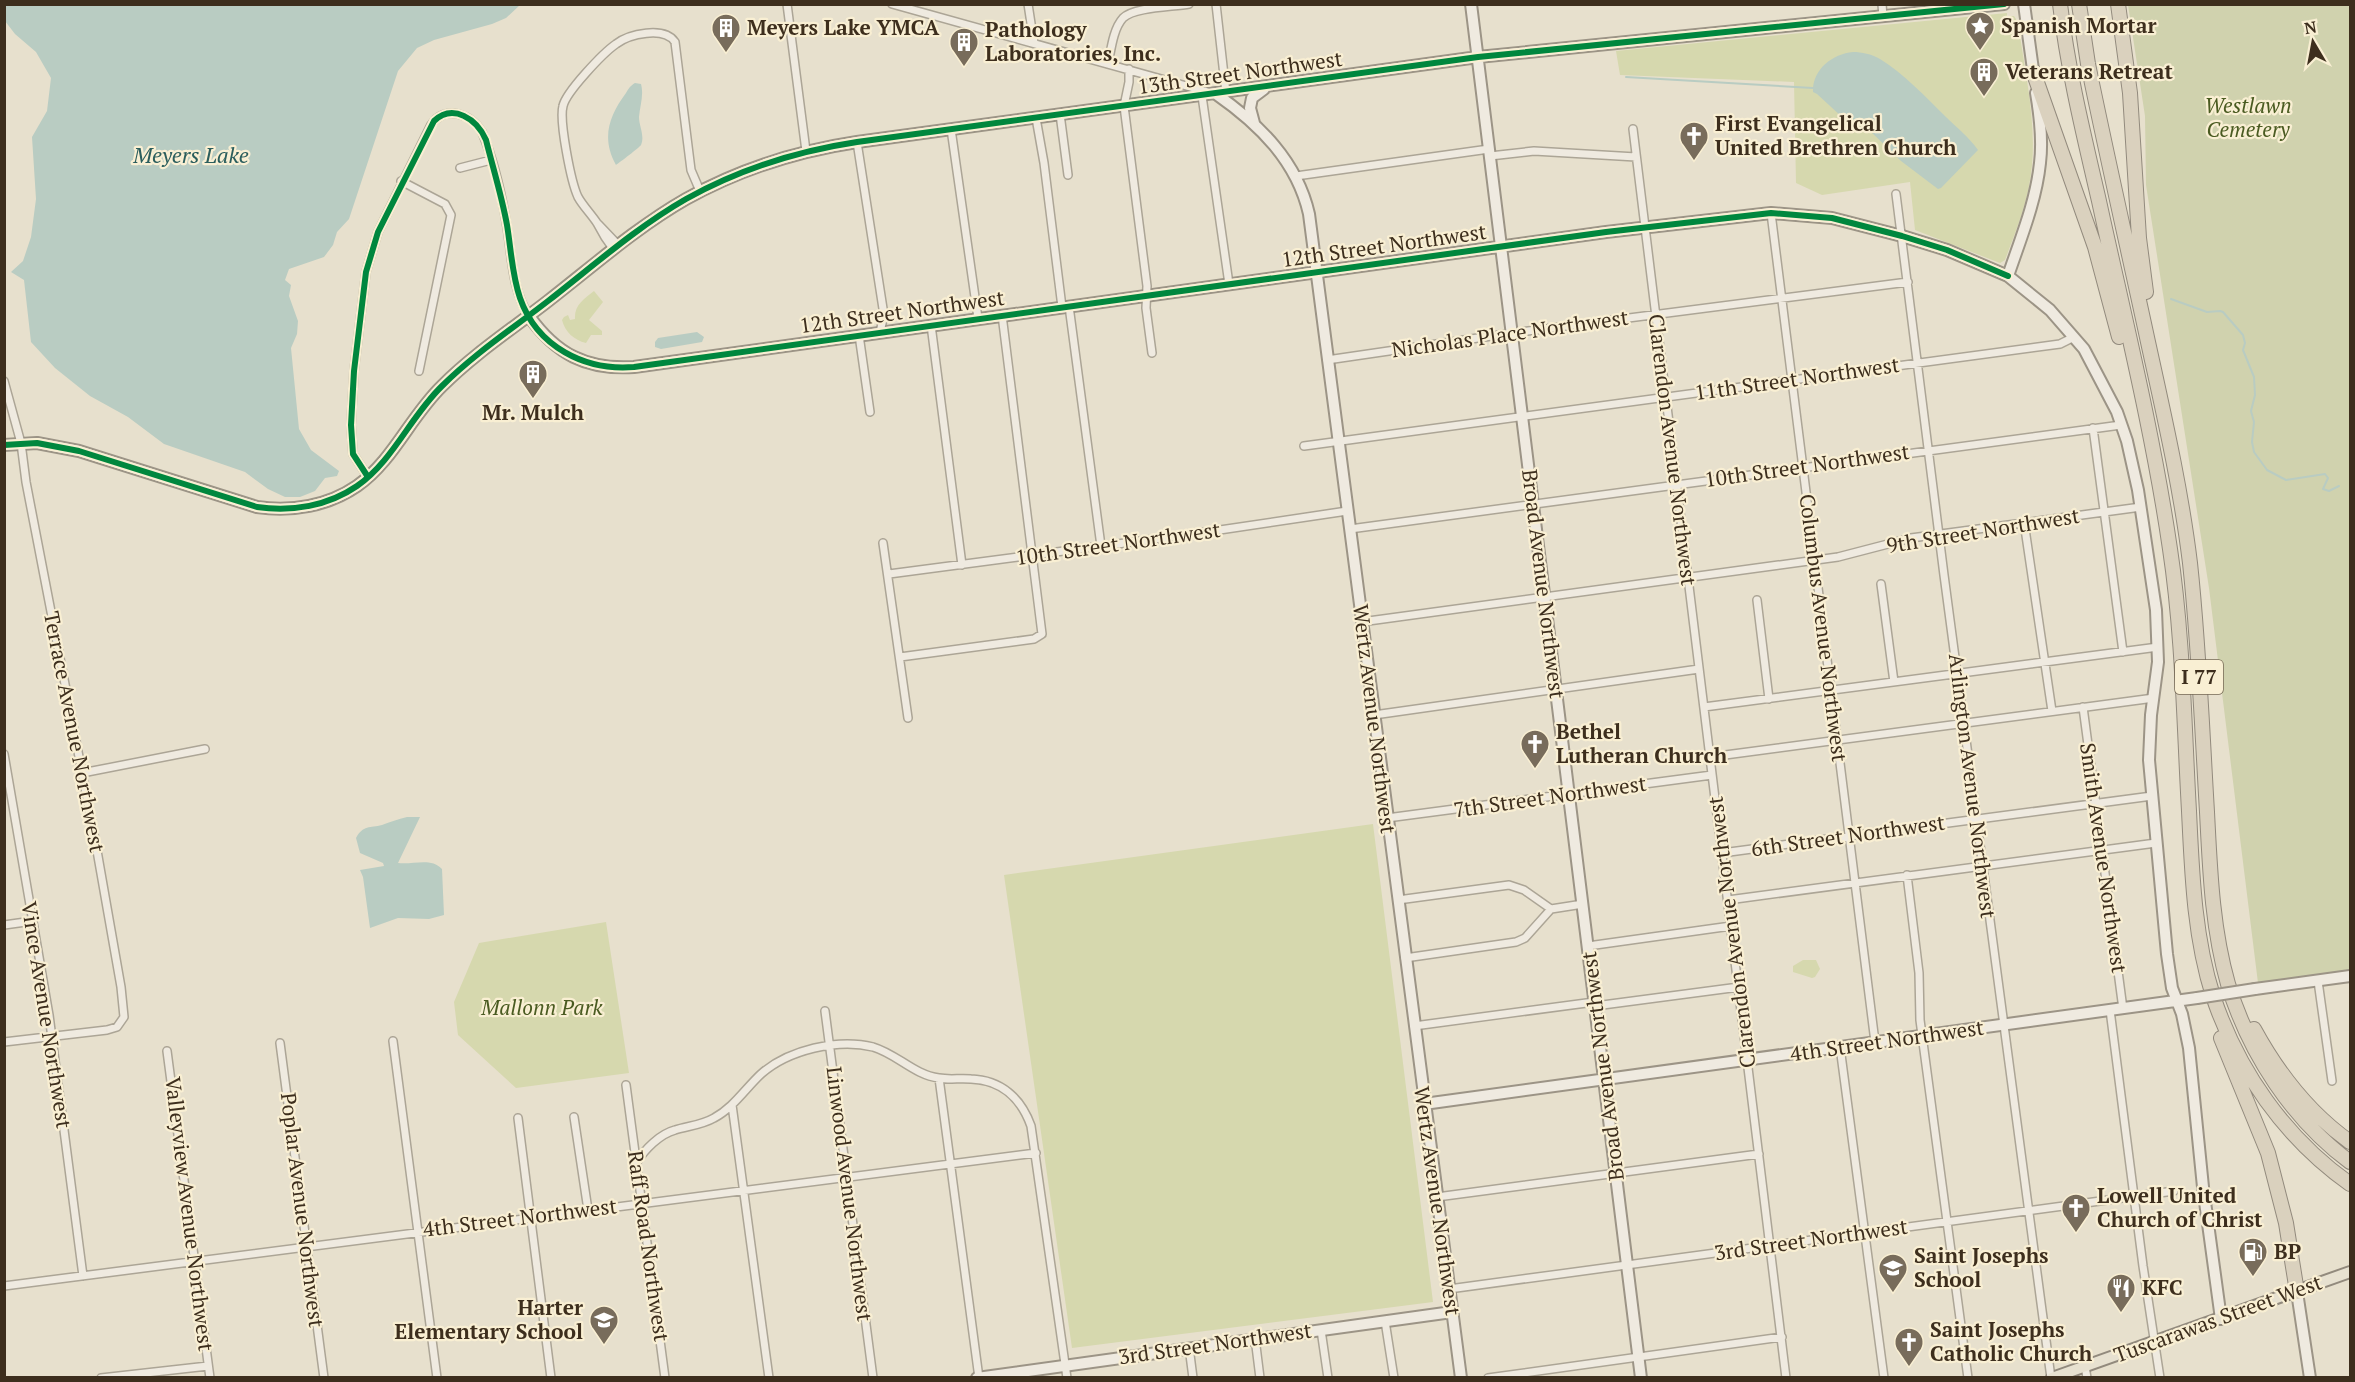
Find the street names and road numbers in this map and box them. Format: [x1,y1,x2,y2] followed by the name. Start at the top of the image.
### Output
[1136,44,1344,100] street label: 13th Street Northwest
[1280,217,1488,273] street label: 12th Street Northwest
[798,283,1006,339] street label: 12th Street Northwest
[1390,303,1630,363] street label: Nicholas Place Northwest
[1642,312,1704,588] street label: Clarendon Avenue Northwest
[1693,350,1901,406] street label: 11th Street Northwest
[1703,437,1911,493] street label: 10th Street Northwest
[1516,468,1572,700] street label: Broad Avenue Northwest
[1794,492,1854,764] street label: Columbus Avenue Northwest
[1884,501,2082,559] street label: 9th Street Northwest
[1014,515,1222,571] street label: 10th Street Northwest
[1347,602,1403,835] street label: Wertz Avenue Northwest
[38,609,112,855] street label: Terrace Avenue Northwest
[1943,652,2003,920] street label: Arlington Avenue Northwest
[2175,660,2223,694] road number: I 77
[2074,741,2134,975] street label: Smith Avenue Northwest
[1452,769,1648,823] street label: 7th Street Northwest
[1700,794,1762,1070] street label: Clarendon Avenue Northwest
[1749,808,1947,862] street label: 6th Street Northwest
[15,899,79,1130] street label: Vince Avenue Northwest
[1574,950,1630,1182] street label: Broad Avenue Northwest
[1788,1013,1986,1067] street label: 4th Street Northwest
[820,1065,880,1323] street label: Linwood Avenue Northwest
[159,1075,221,1353] street label: Valleyview Avenue Northwest
[1408,1084,1468,1317] street label: Wertz Avenue Northwest
[275,1091,331,1329] street label: Poplar Avenue Northwest
[622,1148,676,1344] street label: Raff Road Northwest
[421,1191,619,1243] street label: 4th Street Northwest
[1712,1212,1909,1266] street label: 3rd Street Northwest
[2110,1267,2326,1369] street label: Tuscarawas Street West
[1116,1316,1313,1370] street label: 3rd Street Northwest

